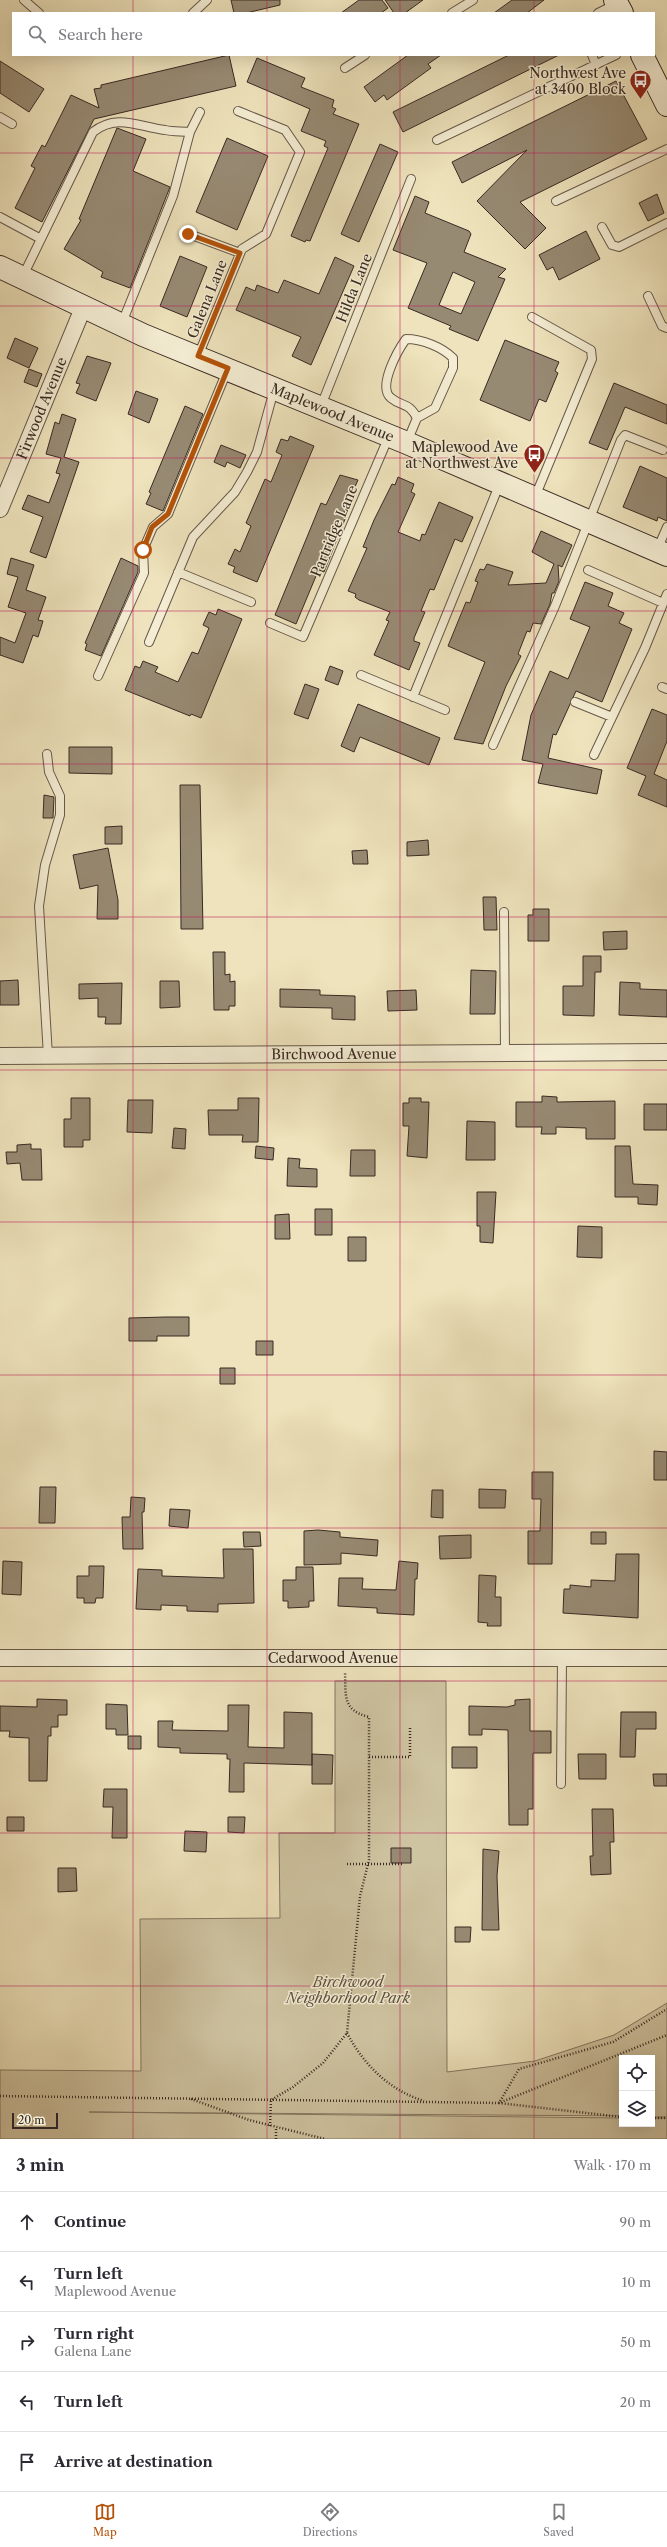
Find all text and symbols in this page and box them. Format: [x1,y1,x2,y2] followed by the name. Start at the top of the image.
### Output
[12,12,655,56] search box
[26,23,48,45] icon: search
[58,25,143,44] text: Search here
[529,64,627,98] place label: Northwest Ave at 3400 Block
[628,68,654,101] bus stop icon: Northwest Ave at 3400 Block
[179,225,197,243] route end
[332,251,376,325] street label: Hilda Lane
[183,257,231,341] street label: Galena Lane
[12,354,71,462] street label: Firwood Avenue
[268,379,397,446] street label: Maplewood Avenue
[405,438,518,472] place label: Maplewood Ave at Northwest Ave
[521,442,547,475] bus stop icon: Maplewood Ave at Northwest Ave
[307,482,361,580] street label: Partridge Lane
[134,541,152,559] route start
[271,1045,397,1063] street label: Birchwood Avenue
[268,1649,398,1667] street label: Cedarwood Avenue
[285,1973,411,2007] park label: Birchwood Neighborhood Park
[619,2055,655,2127] map controls
[619,2055,655,2091] button: locate
[619,2091,655,2127] button: layers
[12,2111,58,2130] scale bar
[18,2113,44,2127] text: 20 m
[16,2155,65,2175] text: 3 min
[574,2157,651,2173] text: Walk · 170 m
[16,2211,38,2233] icon: ahead
[54,2212,126,2231] text: Continue
[620,2214,651,2230] text: 90 m
[54,2264,123,2283] text: Turn left
[16,2271,38,2293] icon: left
[622,2274,651,2290] text: 10 m
[54,2283,176,2299] text: Maplewood Avenue
[54,2324,134,2343] text: Turn right
[16,2331,38,2353] icon: right
[620,2334,651,2350] text: 50 m
[54,2343,132,2359] text: Galena Lane
[16,2391,38,2413] icon: left
[54,2392,123,2411] text: Turn left
[620,2394,651,2410] text: 20 m
[16,2451,38,2473] icon: arrive
[54,2452,213,2471] text: Arrive at destination
[93,2501,117,2539] tab: Map
[303,2501,357,2539] tab: Directions
[543,2501,574,2539] tab: Saved

